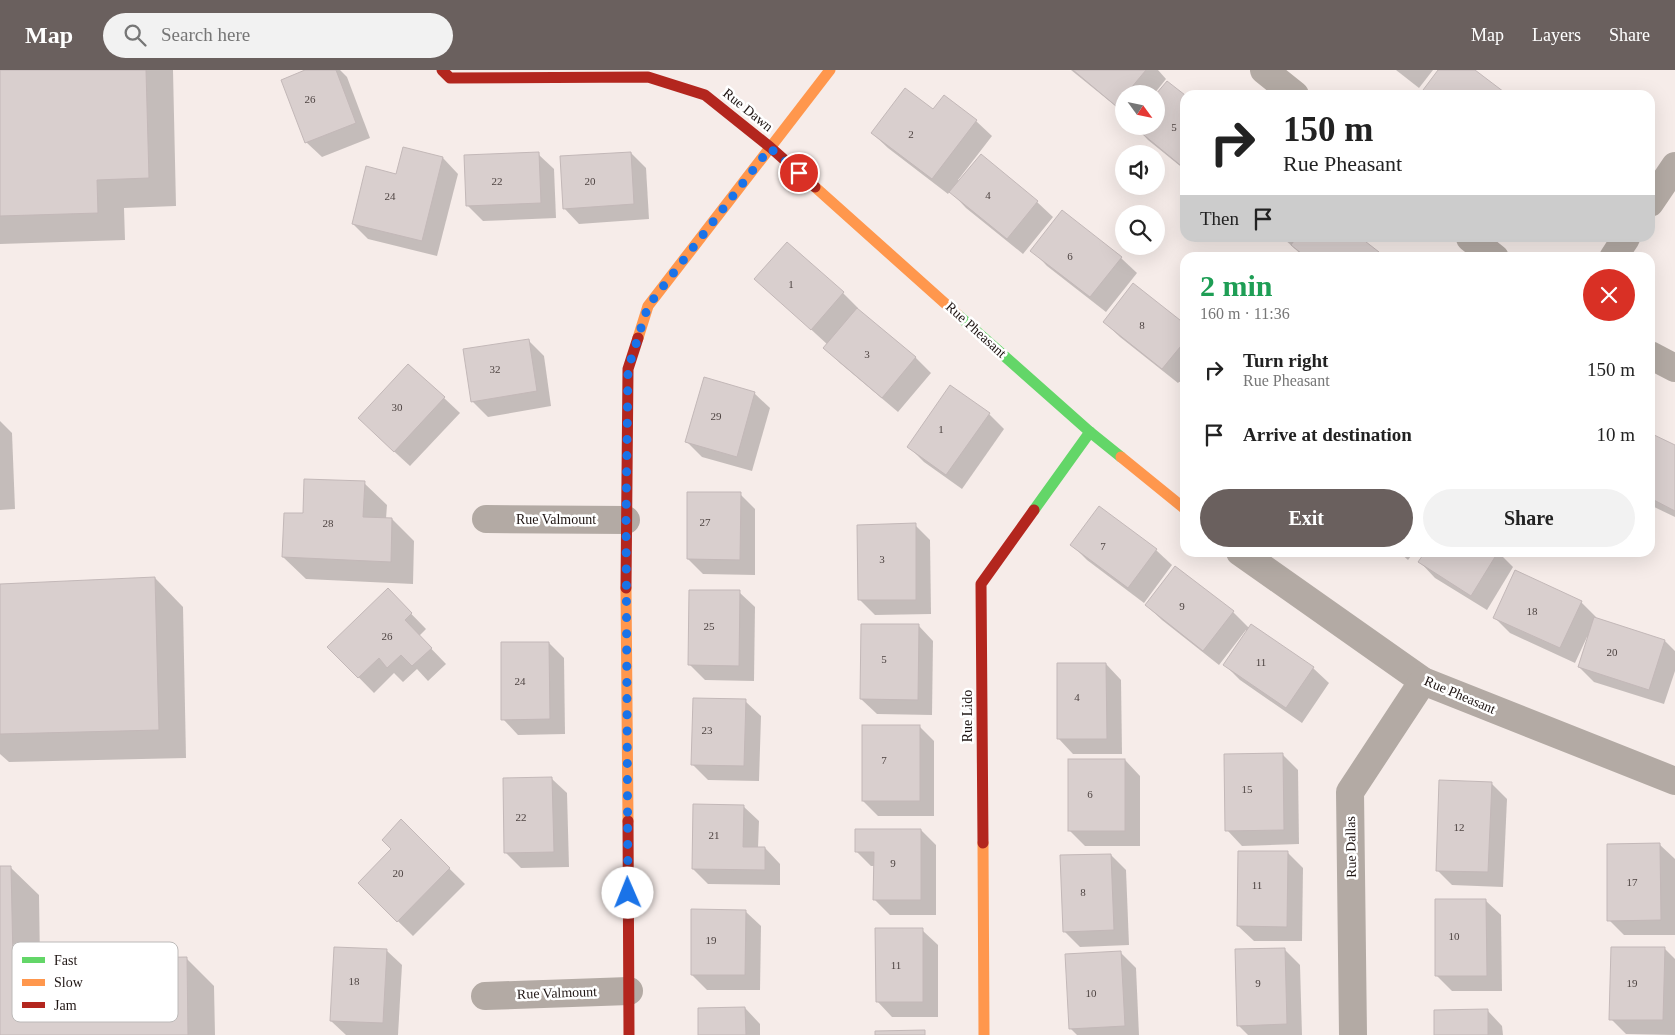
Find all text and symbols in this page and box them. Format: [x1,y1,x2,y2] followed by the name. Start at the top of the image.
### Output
[103,13,453,58] search box
[121,21,149,49] icon: search
[25,22,73,48] text: Map
[161,24,250,45] text: Search here
[1471,25,1504,45] text: Map
[1532,25,1581,45] text: Layers
[1609,25,1650,45] text: Share
[720,85,776,135] street label: Rue Dawn
[1115,85,1165,135] north arrow
[1115,85,1165,255] map controls
[305,93,316,105] house number: 26
[1200,110,1265,175] icon: right
[1283,110,1373,149] text: 150 m
[1171,121,1177,133] house number: 5
[908,128,914,140] house number: 2
[1115,145,1165,195] button: sound
[1283,151,1402,176] text: Rue Pheasant
[778,152,820,194] pin
[785,159,813,187] icon: arrive
[492,175,503,187] house number: 22
[585,175,596,187] house number: 20
[985,189,991,201] house number: 4
[385,190,396,202] house number: 24
[1115,205,1165,255] button: search
[1249,205,1277,233] icon: arrive
[1200,208,1239,229] text: Then
[1067,250,1073,262] house number: 6
[1200,269,1273,302] text: 2 min
[1583,269,1635,321] button: close
[788,278,794,290] house number: 1
[943,299,1009,361] street label: Rue Pheasant
[1200,305,1290,322] text: 160 m · 11:36
[1139,319,1145,331] house number: 8
[864,348,870,360] house number: 3
[1243,350,1328,371] text: Turn right
[1200,356,1228,384] icon: right
[1587,359,1635,380] text: 150 m
[490,363,501,375] house number: 32
[1243,372,1330,389] text: Rue Pheasant
[392,401,403,413] house number: 30
[711,410,722,422] house number: 29
[1200,421,1228,449] icon: arrive
[938,423,944,435] house number: 1
[1243,424,1412,445] text: Arrive at destination
[1596,424,1635,445] text: 10 m
[1200,489,1413,547] button: Exit
[1423,489,1635,547] button: Share
[516,512,596,527] street label: Rue Valmount
[700,516,711,528] house number: 27
[323,517,334,529] house number: 28
[1100,540,1106,552] house number: 7
[879,553,885,565] house number: 3
[1179,600,1185,612] house number: 9
[1527,605,1538,617] house number: 18
[704,620,715,632] house number: 25
[382,630,393,642] house number: 26
[1607,646,1618,658] house number: 20
[881,653,887,665] house number: 5
[1256,656,1266,668] house number: 11
[1422,673,1498,717] street label: Rue Pheasant
[515,675,526,687] house number: 24
[960,690,975,742] street label: Rue Lido
[1074,691,1080,703] house number: 4
[702,724,713,736] house number: 23
[881,754,887,766] house number: 7
[1242,783,1253,795] house number: 15
[1087,788,1093,800] house number: 6
[516,811,527,823] house number: 22
[1343,816,1359,878] street label: Rue Dallas
[1454,821,1465,833] house number: 12
[709,829,720,841] house number: 21
[890,857,896,869] house number: 9
[601,866,653,918] position arrow
[393,867,404,879] house number: 20
[1627,876,1638,888] house number: 17
[1252,879,1262,891] house number: 11
[1080,886,1086,898] house number: 8
[1449,930,1460,942] house number: 10
[706,934,717,946] house number: 19
[12,942,178,1022] legend
[54,953,77,968] text: Fast
[891,959,901,971] house number: 11
[54,975,84,990] text: Slow
[349,975,360,987] house number: 18
[1255,977,1261,989] house number: 9
[1627,977,1638,989] house number: 19
[517,984,597,1002] street label: Rue Valmount
[1086,987,1097,999] house number: 10
[54,998,77,1013] text: Jam

